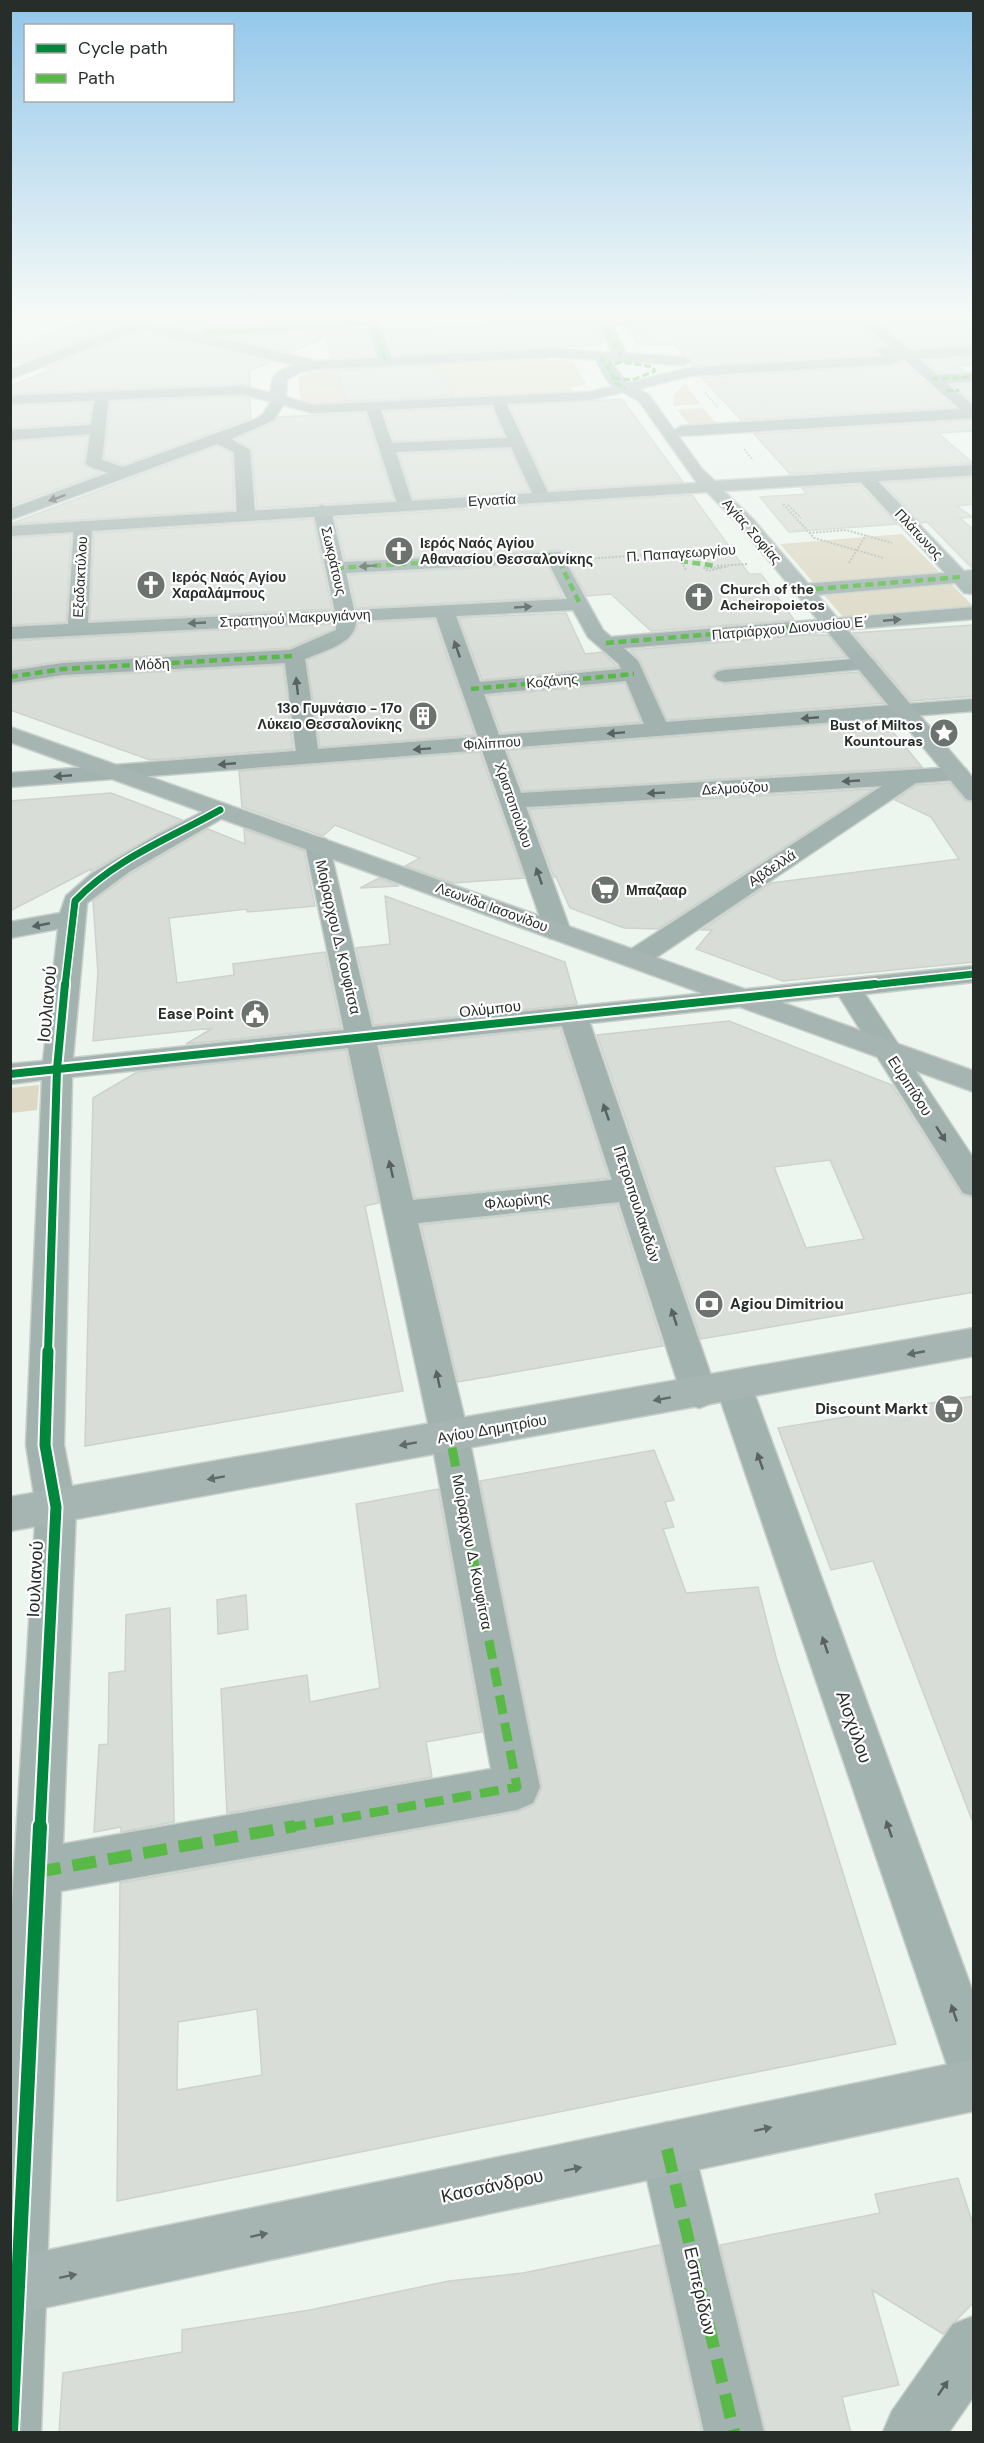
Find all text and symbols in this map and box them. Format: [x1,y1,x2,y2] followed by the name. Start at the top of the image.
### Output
[24,24,234,102] legend
[78,36,168,60] text: Cycle path
[78,66,115,90] text: Path
[467,490,517,510] street label: Εγνατία
[47,493,65,503] one-way arrow
[719,494,786,568] street label: Αγίας Σοφίας
[891,505,947,563] street label: Πλάτωνος
[317,525,351,597] street label: Σωκράτους
[420,534,593,568] place label: Ιερός Ναός Αγίου Αθανασίου Θεσσαλονίκης
[383,535,415,567] church icon: Ιερός Ναός Αγίου Αθανασίου Θεσσαλονίκης
[69,536,91,618] street label: Εξαδακτύλου
[626,540,736,566] street label: Π. Παπαγεωργίου
[358,561,377,571] one-way arrow
[172,568,286,602] place label: Ιερός Ναός Αγίου Χαραλάμπους
[135,569,167,601] church icon: Ιερός Ναός Αγίου Χαραλάμπους
[720,580,825,614] place label: Church of the Acheiropoietos
[683,581,715,613] church icon: Church of the Acheiropoietos
[514,602,533,611] one-way arrow
[219,605,371,631] street label: Στρατηγού Μακρυγιάννη
[711,612,869,644] street label: Πατριάρχου Διονυσίου Ε΄
[882,615,901,624] one-way arrow
[187,619,206,628] one-way arrow
[452,640,462,658] one-way arrow
[134,654,170,674] street label: Μόδη
[525,670,579,692] street label: Κοζάνης
[292,677,302,696] one-way arrow
[258,699,402,733] place label: 13ο Γυμνάσιο - 17ο Λύκειο Θεσσαλονίκης
[407,700,439,732] building icon: 13ο Γυμνάσιο - 17ο Λύκειο Θεσσαλονίκης
[801,713,820,723] one-way arrow
[830,716,923,750] place label: Bust of Miltos Kountouras
[928,717,960,749] place icon: Bust of Miltos Kountouras
[607,729,626,738] one-way arrow
[462,732,522,754] street label: Φιλίππου
[412,744,431,753] one-way arrow
[218,759,237,769] one-way arrow
[491,760,537,850] street label: Χριστοπούλου
[54,771,73,781] one-way arrow
[701,777,769,799] street label: Δελμούζου
[842,777,861,786] one-way arrow
[647,788,666,797] one-way arrow
[745,846,799,890] street label: Αβδελλά
[310,858,366,1017] street label: Μοίραρχου Δ. Κουφίτσα
[534,867,544,885] one-way arrow
[589,874,621,906] supermarket icon: Μπαζααρ
[433,878,551,936] street label: Λεωνίδα Ιασονίδου
[626,881,687,899] place label: Μπαζααρ
[31,921,50,930] one-way arrow
[32,965,62,1043] street label: Ιουλιανού
[458,996,522,1022] street label: Ολύμπου
[239,998,271,1030] public building icon: Ease Point
[158,1004,234,1024] place label: Ease Point
[883,1052,937,1120] street label: Ευριπίδου
[601,1103,611,1121] one-way arrow
[935,1126,947,1142] one-way arrow
[609,1143,665,1265] street label: Πετροπουλακιδών
[386,1159,395,1178] one-way arrow
[483,1188,551,1214] street label: Φλωρίνης
[693,1288,725,1320] bank icon: Agiou Dimitriou
[730,1294,844,1314] place label: Agiou Dimitriou
[669,1308,679,1326] one-way arrow
[906,1349,925,1358] one-way arrow
[433,1370,442,1389] one-way arrow
[933,1393,965,1425] supermarket icon: Discount Markt
[653,1395,672,1404] one-way arrow
[815,1399,928,1419] place label: Discount Markt
[436,1410,548,1448] street label: Αγίου Δημητρίου
[398,1440,417,1449] one-way arrow
[754,1452,764,1470] one-way arrow
[447,1473,497,1632] street label: Μοίραρχου Δ. Κουφίτσα
[206,1474,225,1483] one-way arrow
[21,1540,49,1618] street label: Ιουλιανού
[819,1636,829,1654] one-way arrow
[830,1688,878,1766] street label: Αισχύλου
[884,1820,894,1838] one-way arrow
[949,2004,959,2022] one-way arrow
[754,2123,773,2133] one-way arrow
[439,2163,545,2209] street label: Κασσάνδρου
[563,2164,582,2173] one-way arrow
[249,2230,268,2239] one-way arrow
[678,2244,722,2338] street label: Εσπερίδων
[59,2270,77,2280] one-way arrow
[937,2380,948,2396] one-way arrow

